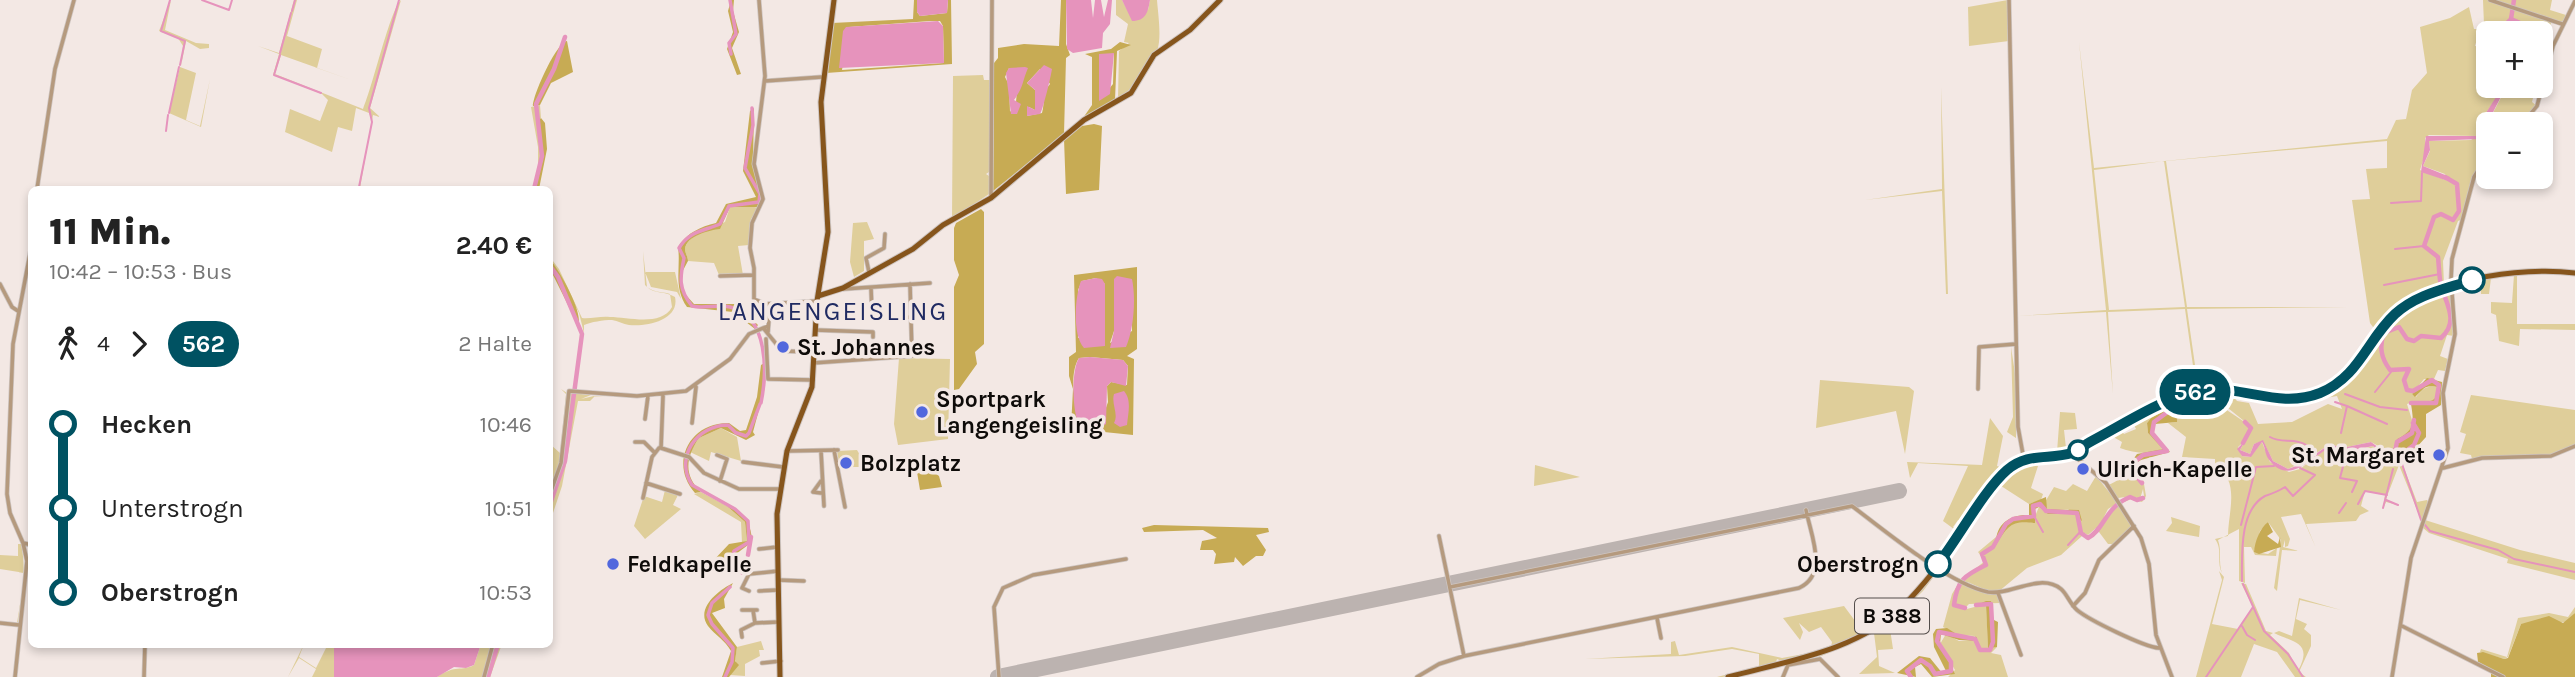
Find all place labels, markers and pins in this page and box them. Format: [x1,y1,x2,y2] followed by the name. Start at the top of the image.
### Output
[2459,267,2485,293] unlabelled marker
[797,334,935,361] place label: St. Johannes
[775,339,791,355] marker: St. Johannes
[936,386,1103,439] place label: Sportpark Langengeisling
[914,404,930,420] marker: Sportpark Langengeisling
[2068,440,2088,460] unlabelled marker
[2291,442,2425,469] place label: St. Margaret
[2431,447,2447,463] marker: St. Margaret
[860,450,961,477] place label: Bolzplatz
[838,455,854,471] marker: Bolzplatz
[2097,456,2252,483] place label: Ulrich-Kapelle
[2075,461,2091,477] marker: Ulrich-Kapelle
[627,551,752,578] place label: Feldkapelle
[1797,551,1919,578] place label: Oberstrogn
[1925,551,1951,577] marker: Oberstrogn
[605,556,621,572] marker: Feldkapelle

